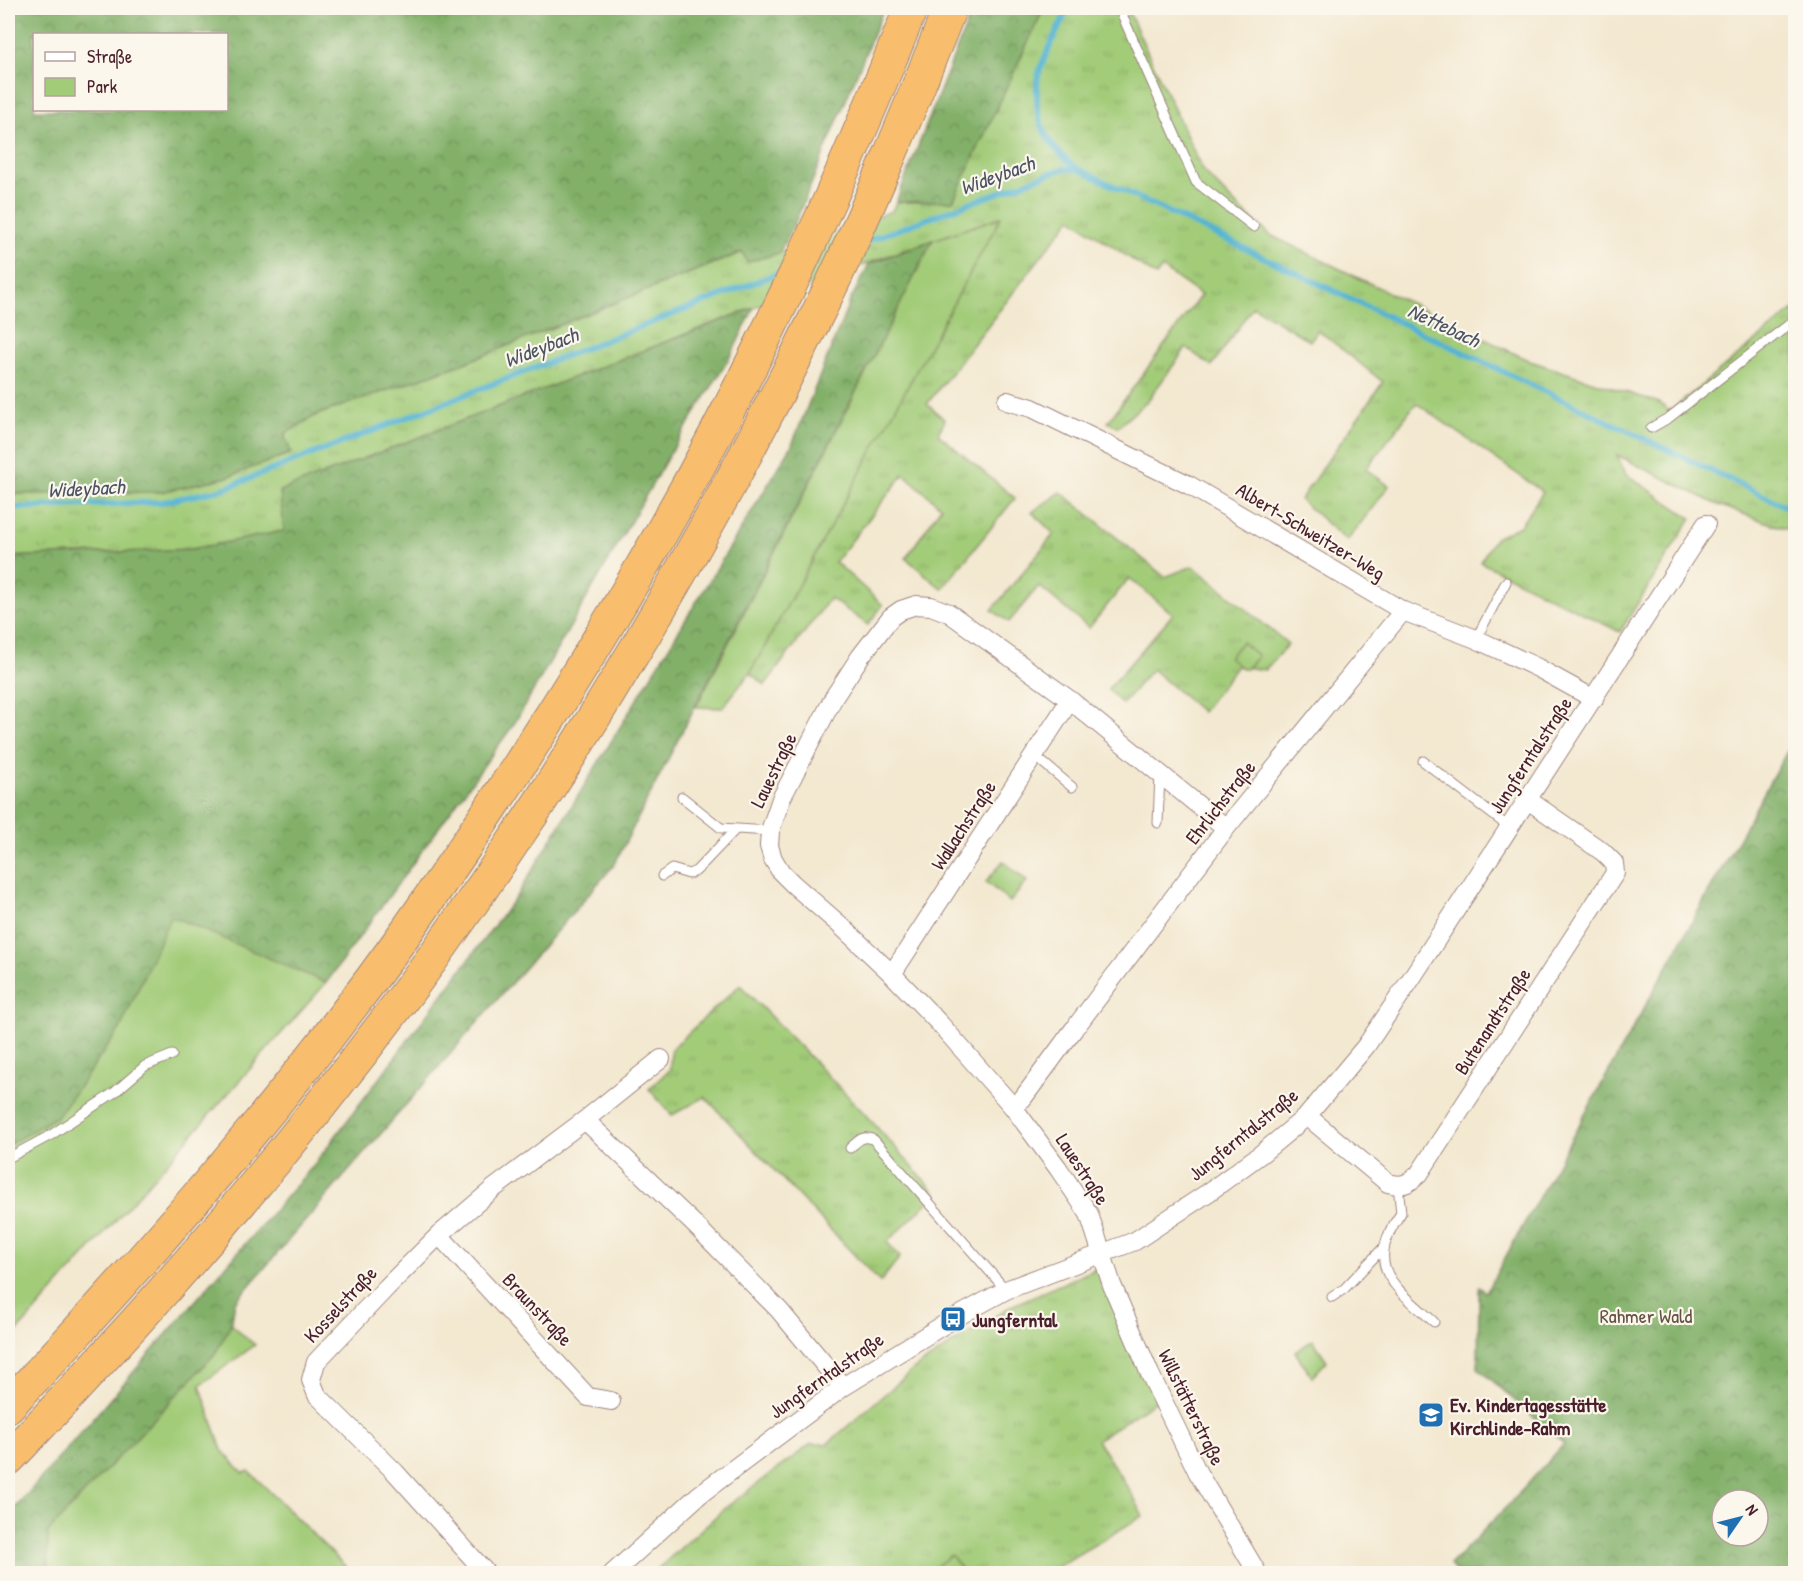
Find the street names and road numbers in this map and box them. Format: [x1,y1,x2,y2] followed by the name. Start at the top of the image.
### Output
[1231,476,1391,586] street label: Albert-Schweitzer-Weg
[1482,691,1578,819] street label: Jungferntalstraße
[743,728,803,812] street label: Lauestraße
[1179,754,1261,850] street label: Ehrlichstraße
[924,775,1002,875] street label: Wallachstraße
[1447,962,1537,1080] street label: Butenandtstraße
[1182,1081,1304,1187] street label: Jungferntalstraße
[1050,1128,1116,1210] street label: Lauestraße
[297,1260,383,1348] street label: Kosselstraße
[497,1266,579,1352] street label: Braunstraße
[763,1326,889,1424] street label: Jungferntalstraße
[1152,1344,1232,1470] street label: Willstätterstraße

